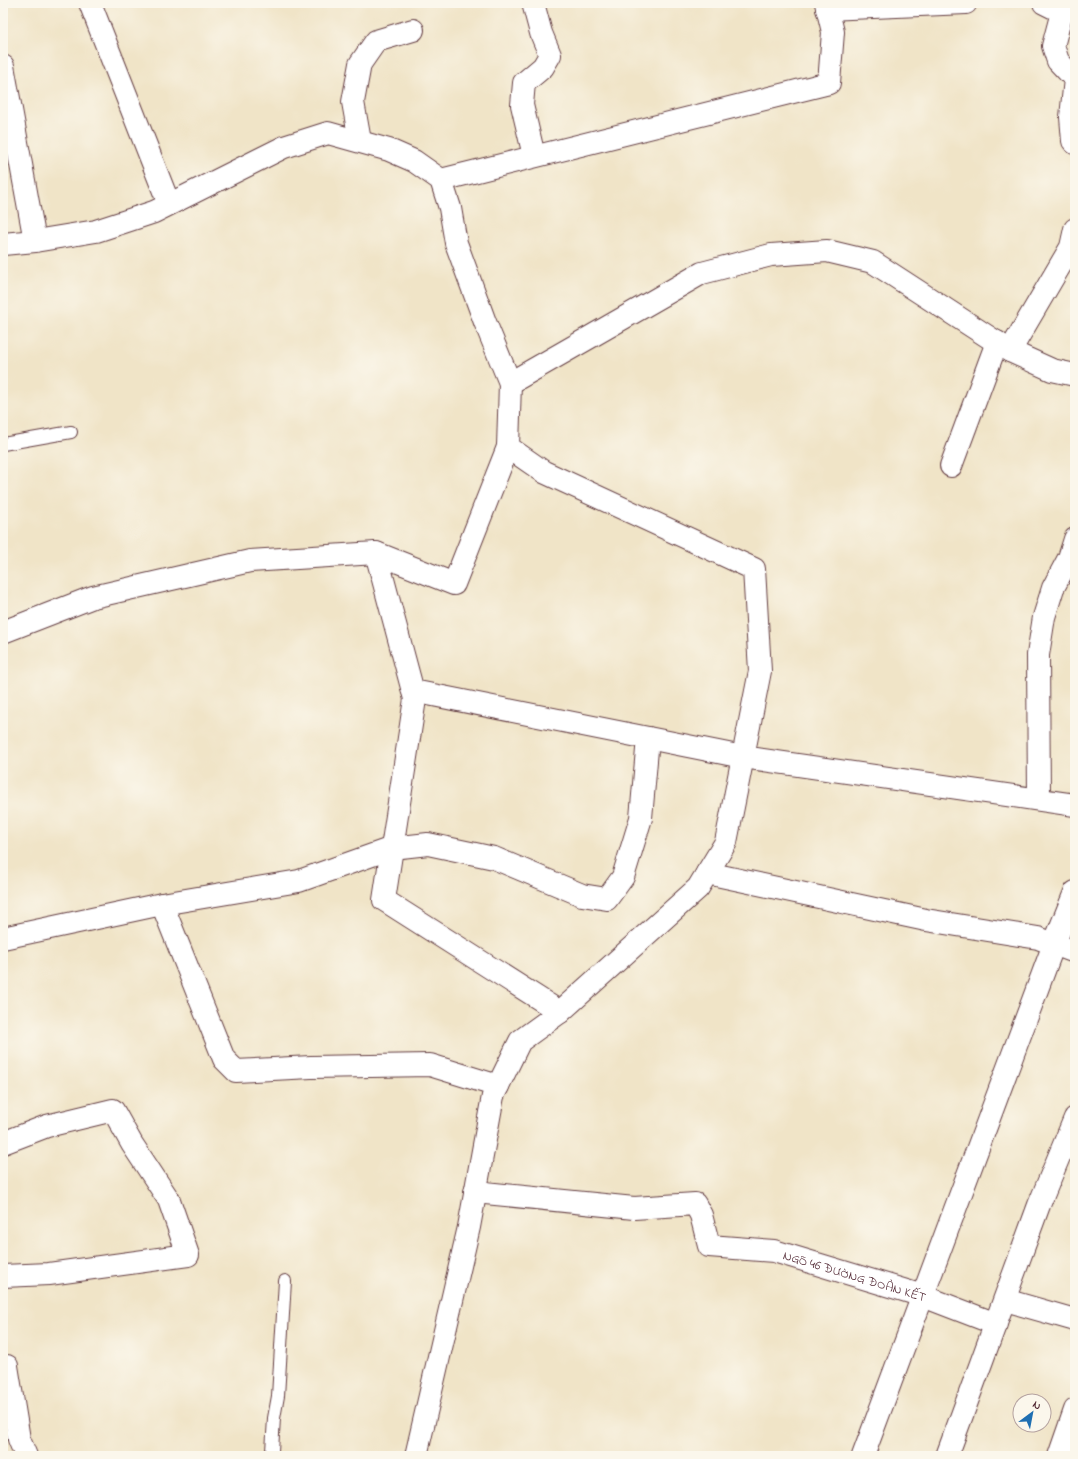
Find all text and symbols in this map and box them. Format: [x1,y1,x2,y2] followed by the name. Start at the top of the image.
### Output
[781,1246,929,1308] street label: NGÕ 46 ĐƯỜNG ĐOÀN KẾT
[1012,1393,1052,1433] north arrow
[1029,1397,1044,1414] text: N

